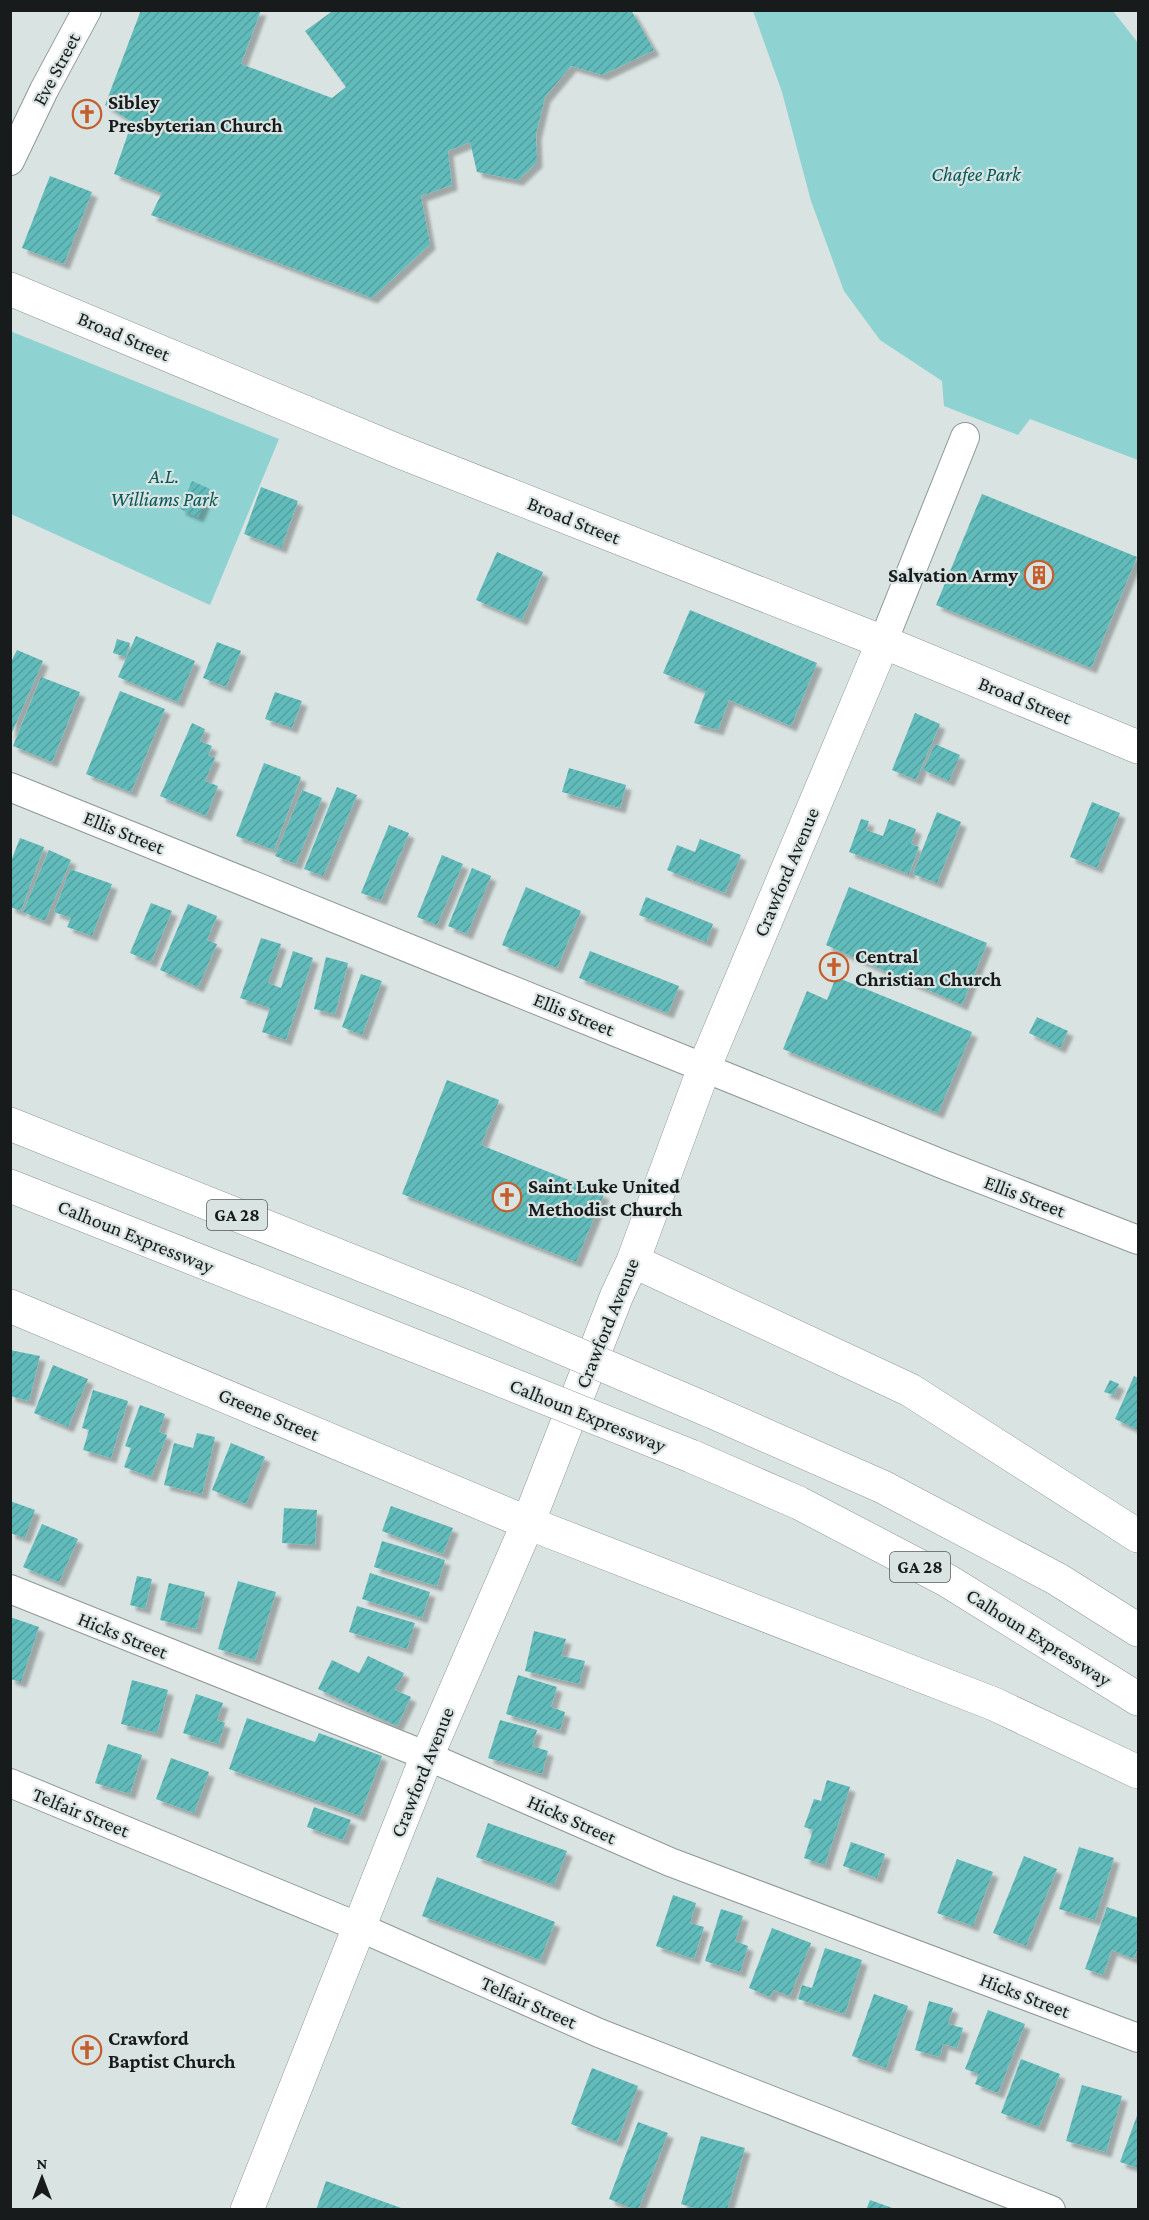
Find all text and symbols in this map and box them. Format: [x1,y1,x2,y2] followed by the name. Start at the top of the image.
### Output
[28,29,84,109] street label: Eve Street
[108,91,283,136] place label: Sibley Presbyterian Church
[71,98,103,130] church icon: Sibley Presbyterian Church
[931,163,1022,186] park label: Chafee Park
[75,307,174,365] street label: Broad Street
[110,465,219,510] park label: A.L. Williams Park
[524,491,624,549] street label: Broad Street
[1023,559,1055,591] building icon: Salvation Army
[888,564,1018,586] place label: Salvation Army
[975,671,1075,729] street label: Broad Street
[749,804,823,940] street label: Crawford Avenue
[80,806,168,858] street label: Ellis Street
[855,945,1002,990] place label: Central Christian Church
[818,951,850,983] church icon: Central Christian Church
[530,988,618,1040] street label: Ellis Street
[981,1170,1069,1222] street label: Ellis Street
[528,1175,683,1220] place label: Saint Luke United Methodist Church
[491,1181,523,1213] church icon: Saint Luke United Methodist Church
[54,1195,218,1279] street label: Calhoun Expressway
[207,1200,267,1230] road number: GA 28
[571,1255,643,1391] street label: Crawford Avenue
[506,1374,670,1458] street label: Calhoun Expressway
[215,1383,323,1445] street label: Greene Street
[890,1552,950,1582] road number: GA 28
[962,1584,1116,1692] street label: Calhoun Expressway
[75,1607,171,1663] street label: Hicks Street
[386,1704,458,1840] street label: Crawford Avenue
[29,1783,133,1841] street label: Telfair Street
[524,1790,620,1848] street label: Hicks Street
[977,1968,1073,2022] street label: Hicks Street
[478,1971,581,2033] street label: Telfair Street
[108,2027,236,2072] place label: Crawford Baptist Church
[71,2034,103,2066] church icon: Crawford Baptist Church
[12,2148,72,2208] north arrow
[37,2155,48,2172] text: N

